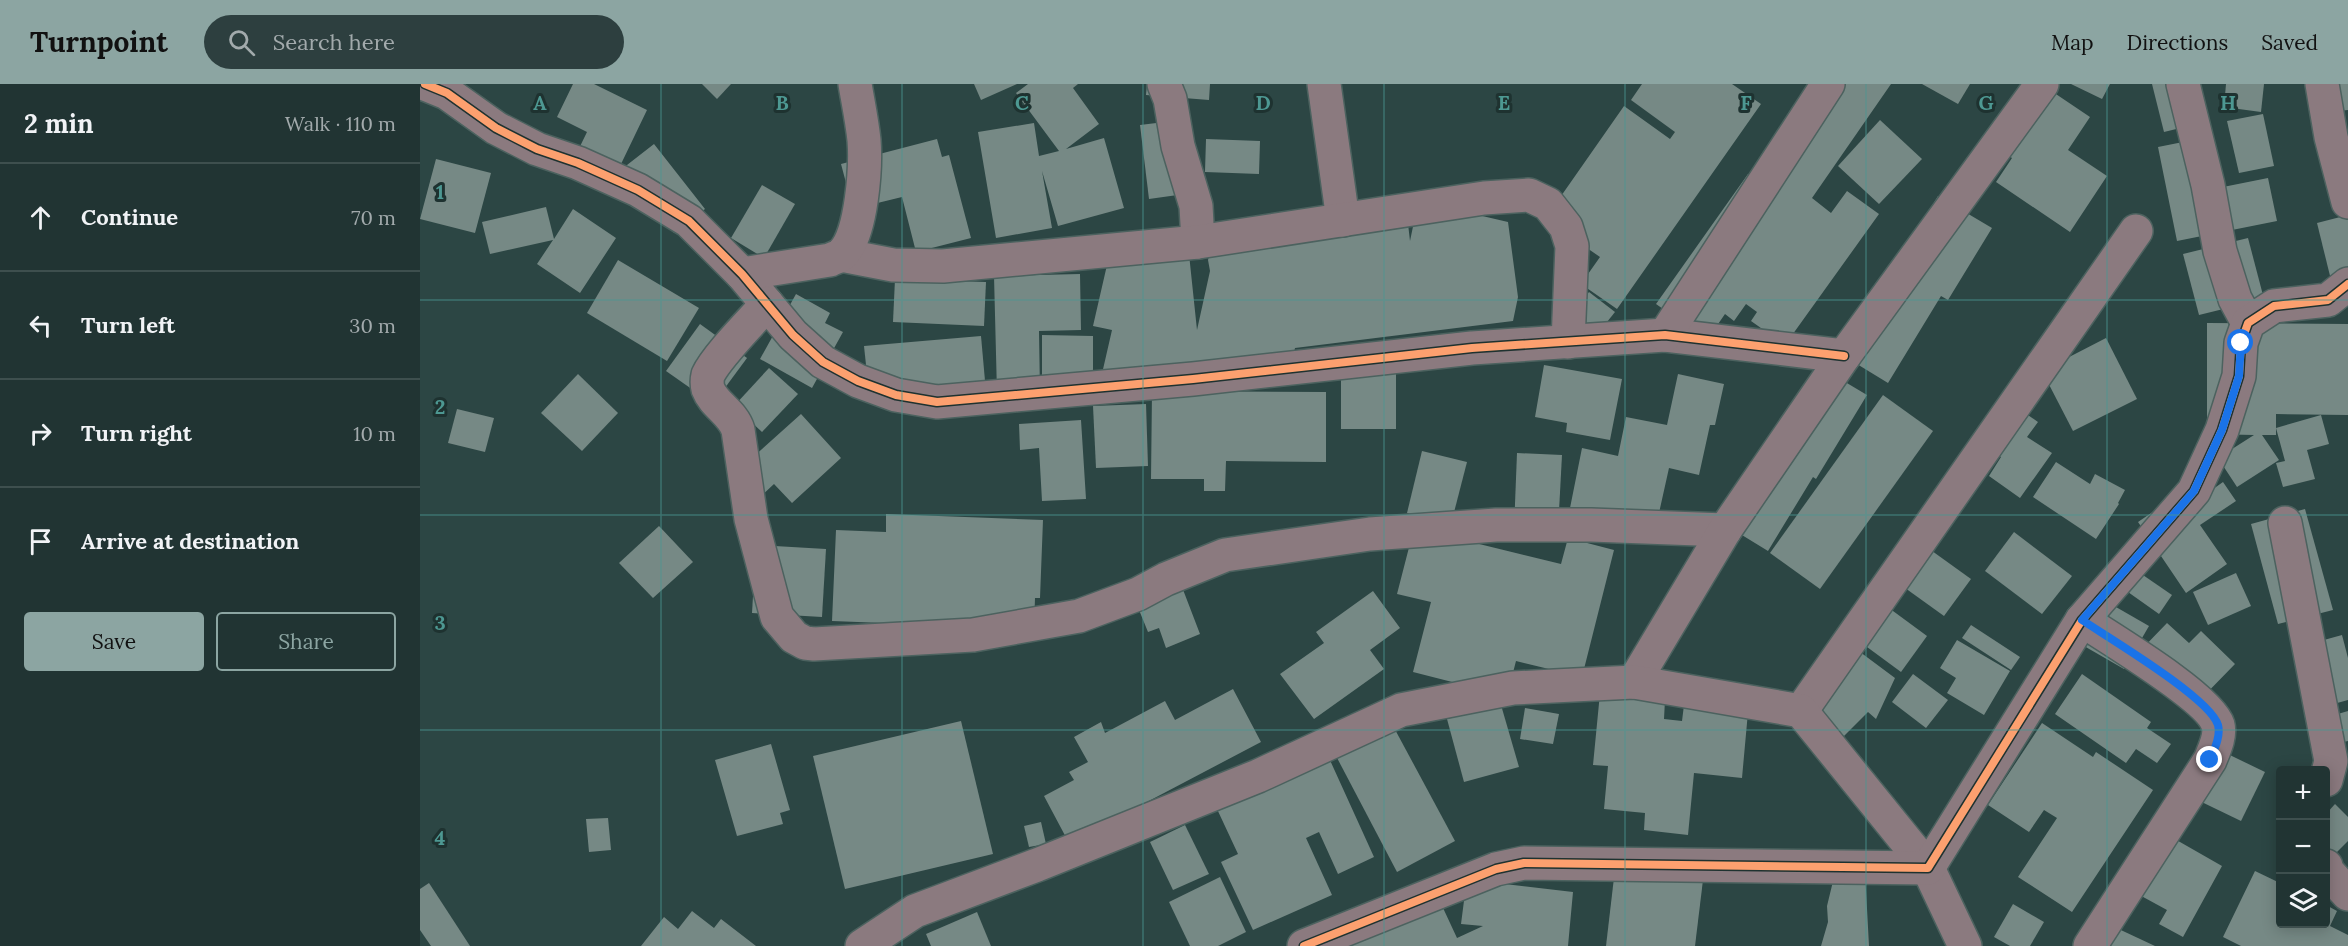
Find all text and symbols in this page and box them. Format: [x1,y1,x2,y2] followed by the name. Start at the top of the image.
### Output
[204,15,624,69] search box
[30,24,168,60] text: Turnpoint
[225,26,258,59] icon: search
[273,28,395,56] text: Search here
[2051,29,2094,56] text: Map
[2127,29,2228,56] text: Directions
[2261,29,2318,56] text: Saved
[533,90,547,115] text: A
[775,90,789,115] text: B
[1015,90,1029,115] text: C
[1255,90,1271,115] text: D
[1498,90,1510,115] text: E
[1740,90,1752,115] text: F
[1978,90,1994,115] text: G
[2220,90,2236,115] text: H
[24,107,94,140] text: 2 min
[285,111,396,136] text: Walk · 110 m
[436,179,444,204] text: 1
[24,201,57,234] icon: ahead
[81,203,178,231] text: Continue
[351,205,396,230] text: 70 m
[24,309,57,342] icon: left
[81,311,175,339] text: Turn left
[349,313,396,338] text: 30 m
[2227,329,2253,355] route start
[435,394,445,419] text: 2
[24,417,57,450] icon: right
[81,419,192,447] text: Turn right
[353,421,396,446] text: 10 m
[24,525,57,558] icon: arrive
[81,527,299,555] text: Arrive at destination
[434,610,446,635] text: 3
[24,612,204,671] button: Save
[216,612,396,671] button: Share
[2196,746,2222,772] route end
[2276,766,2330,928] map controls
[2276,766,2330,820] button: +
[2276,820,2330,874] button: −
[435,825,446,850] text: 4
[2276,874,2330,928] button: layers

